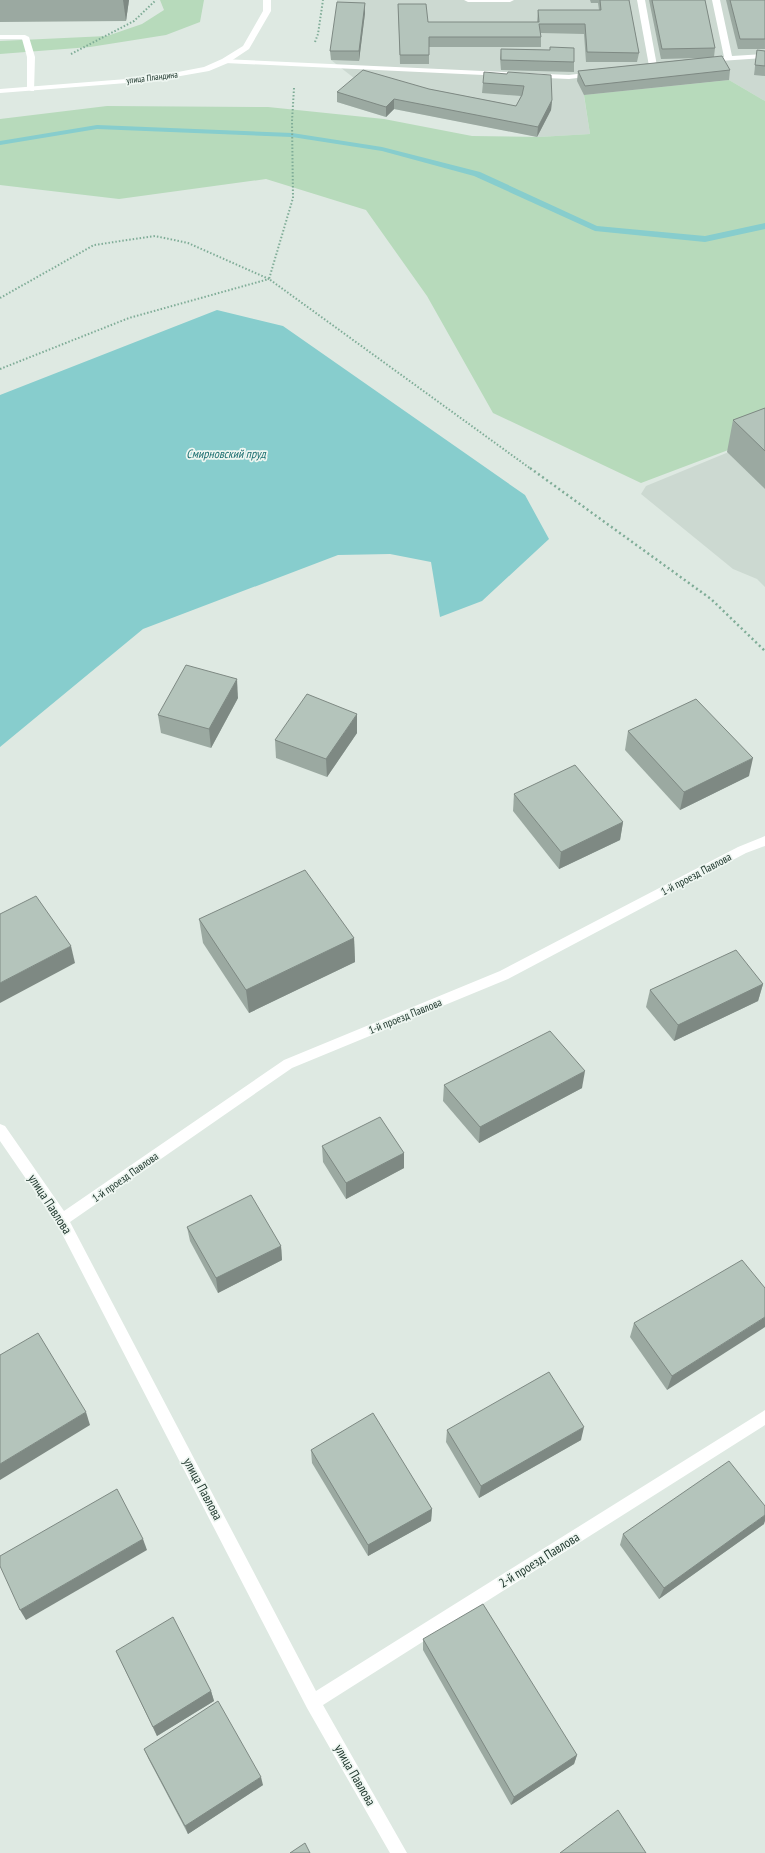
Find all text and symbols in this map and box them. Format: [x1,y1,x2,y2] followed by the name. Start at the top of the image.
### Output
[126,68,179,86] street label: улица Пландина
[186,446,266,461] water label: Смирновский пруд
[658,850,734,898] street label: 1-й проезд Павлова
[366,995,444,1037] street label: 1-й проезд Павлова
[89,1149,161,1205] street label: 1-й проезд Павлова
[24,1171,76,1237] street label: улица Павлова
[180,1455,226,1523] street label: улица Павлова
[495,1528,583,1592] street label: 2-й проезд Павлова
[331,1741,379,1809] street label: улица Павлова

